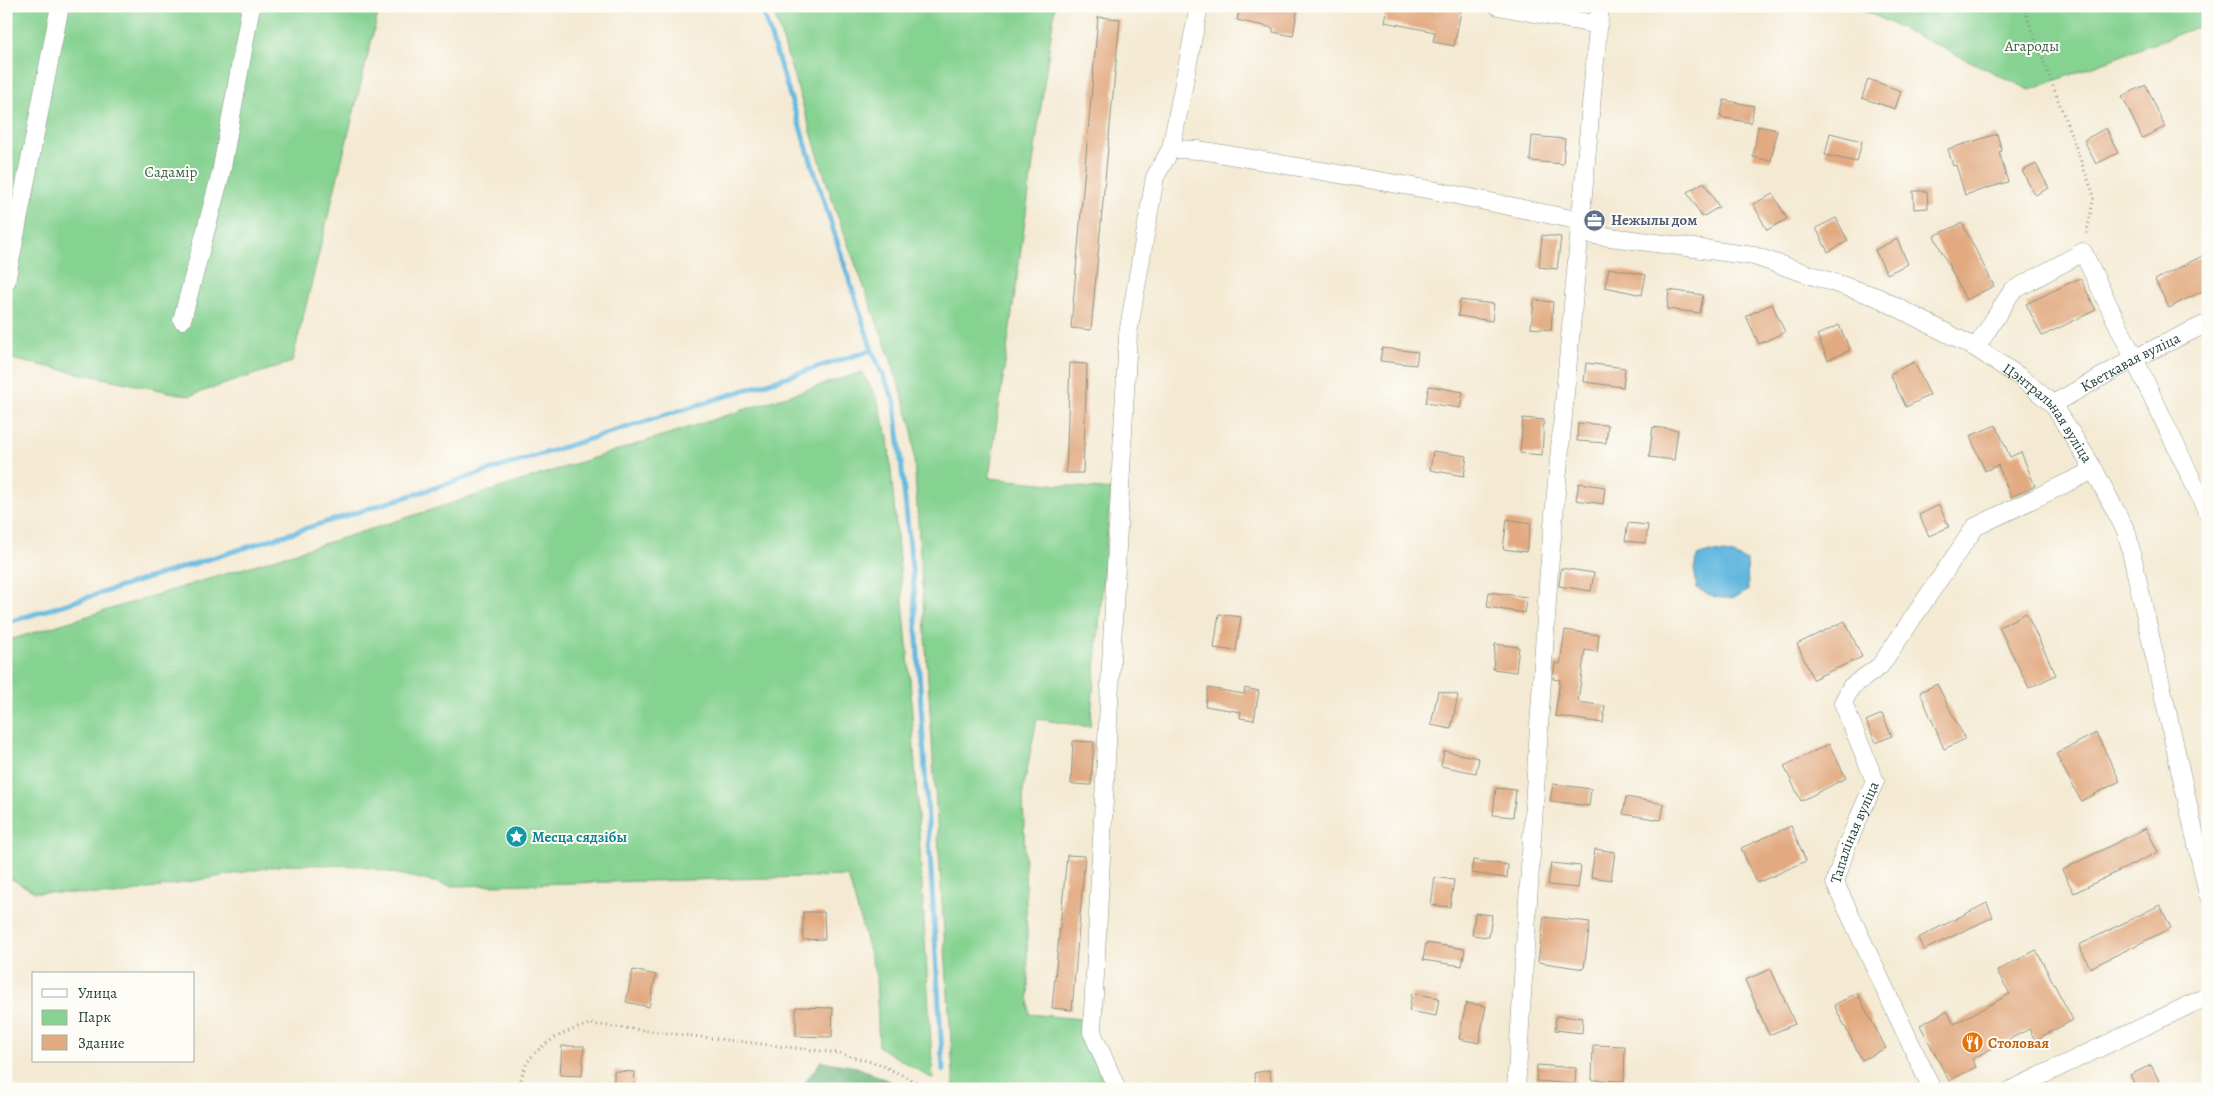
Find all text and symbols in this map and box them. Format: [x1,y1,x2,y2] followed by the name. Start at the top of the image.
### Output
[2004,36,2059,56] park label: Агароды
[145,162,197,182] park label: Садамір
[1583,208,1607,232] office icon: Нежылы дом
[1611,210,1697,230] place label: Нежылы дом
[2077,328,2183,397] street label: Кветкавая вуліца
[1999,358,2097,467] street label: Цэнтральная вуліца
[1825,778,1884,886] street label: Тапаліная вуліца
[504,825,528,849] place icon: Месца сядзібы
[532,827,627,847] place label: Месца сядзібы
[32,972,195,1062] legend
[78,983,117,1003] text: Улица
[78,1007,111,1027] text: Парк
[1960,1031,1984,1055] restaurant icon: Столовая
[78,1033,125,1053] text: Здание
[1988,1033,2049,1053] place label: Столовая

